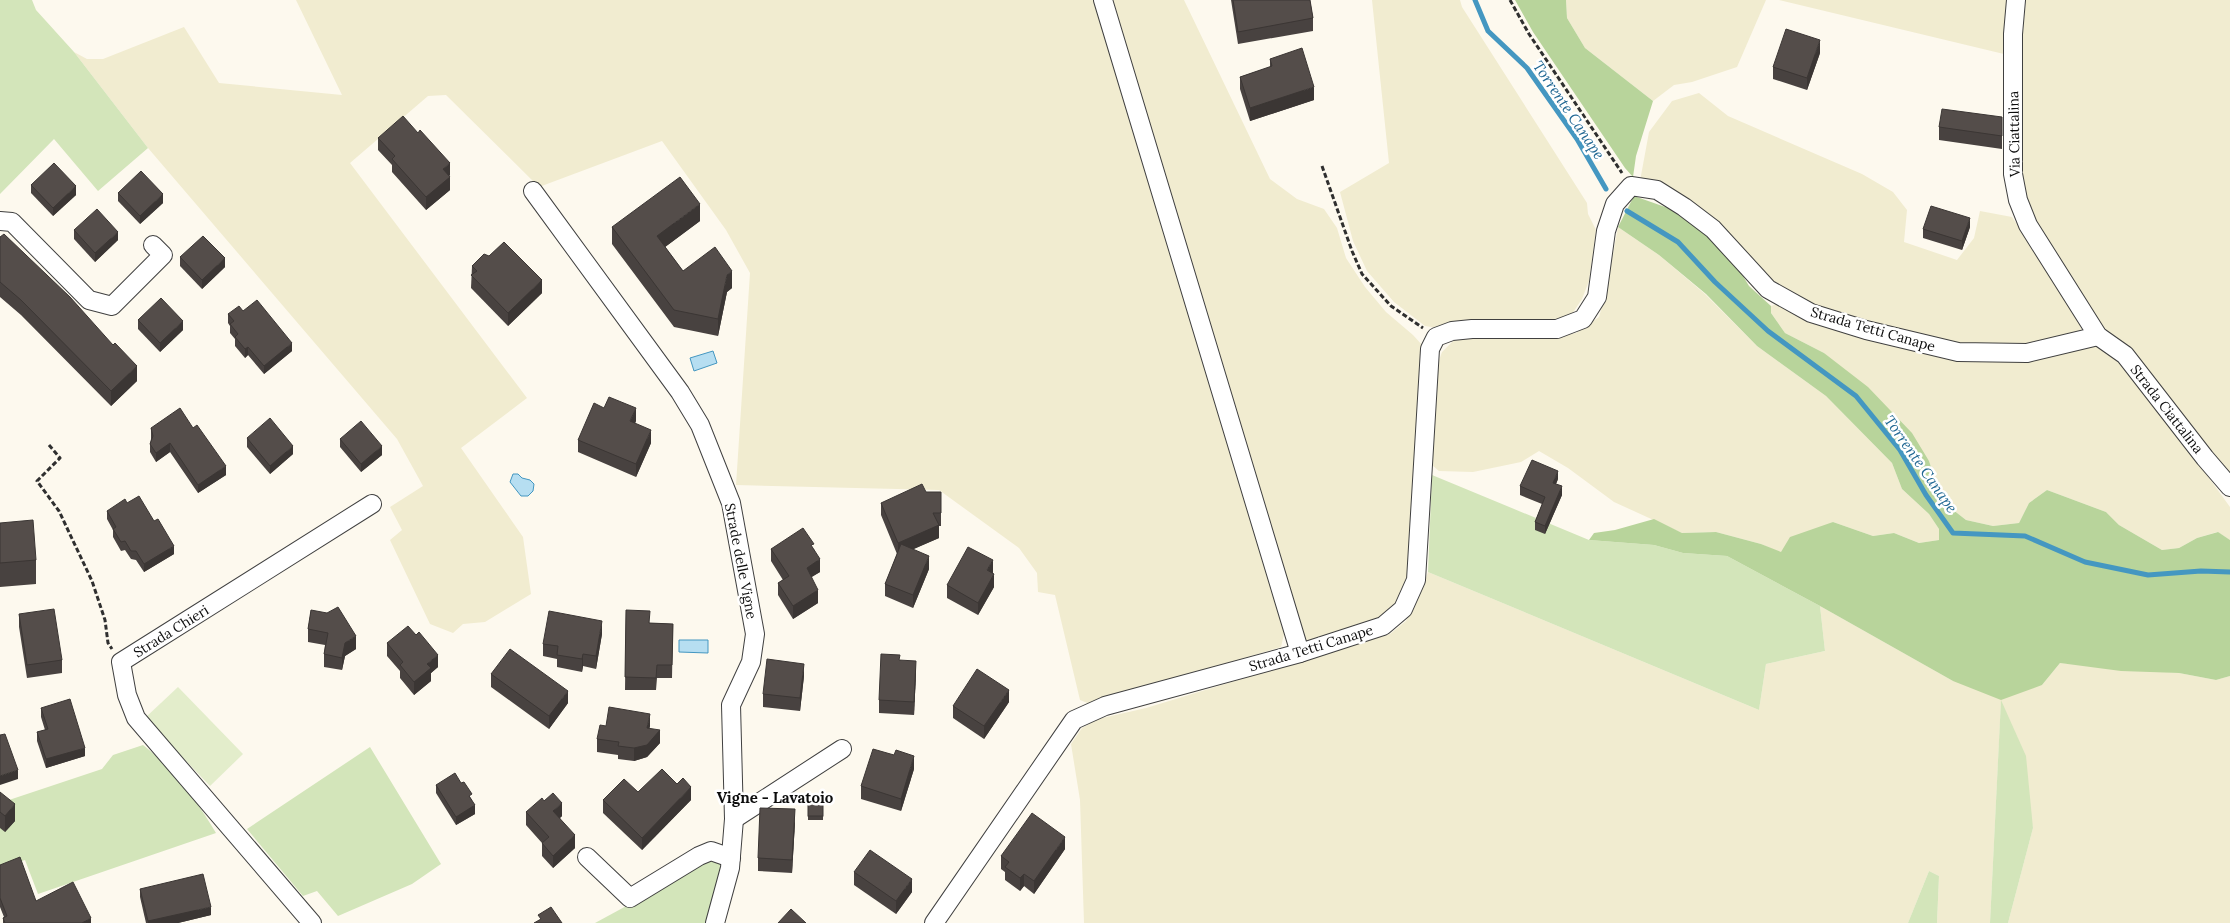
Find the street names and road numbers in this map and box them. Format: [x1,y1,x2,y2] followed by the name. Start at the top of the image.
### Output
[2004,91,2024,178] street label: Via Ciattalina
[1809,303,1938,356] street label: Strada Tetti Canape
[2127,361,2207,457] street label: Strada Ciattalina
[721,502,761,621] street label: Strade delle Vigne
[130,601,212,661] street label: Strada Chieri
[1247,620,1376,675] street label: Strada Tetti Canape

